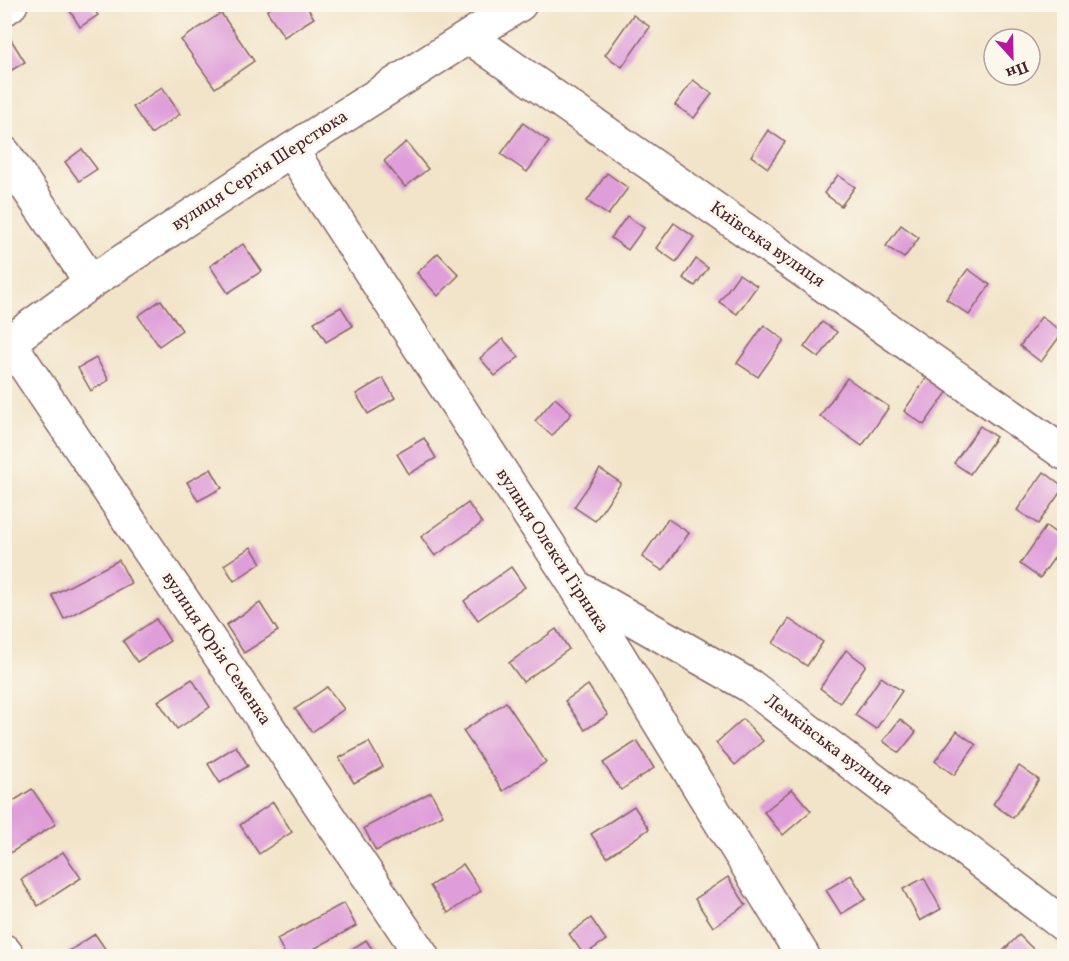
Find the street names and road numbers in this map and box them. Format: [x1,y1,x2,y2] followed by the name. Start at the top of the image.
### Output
[167,104,353,238] street label: вулиця Сергія Шерстюка
[704,196,830,294] street label: Київська вулиця
[489,464,615,638] street label: вулиця Олекси Гірника
[155,567,277,731] street label: вулиця Юрія Семенка
[759,688,897,802] street label: Лемківська вулиця

